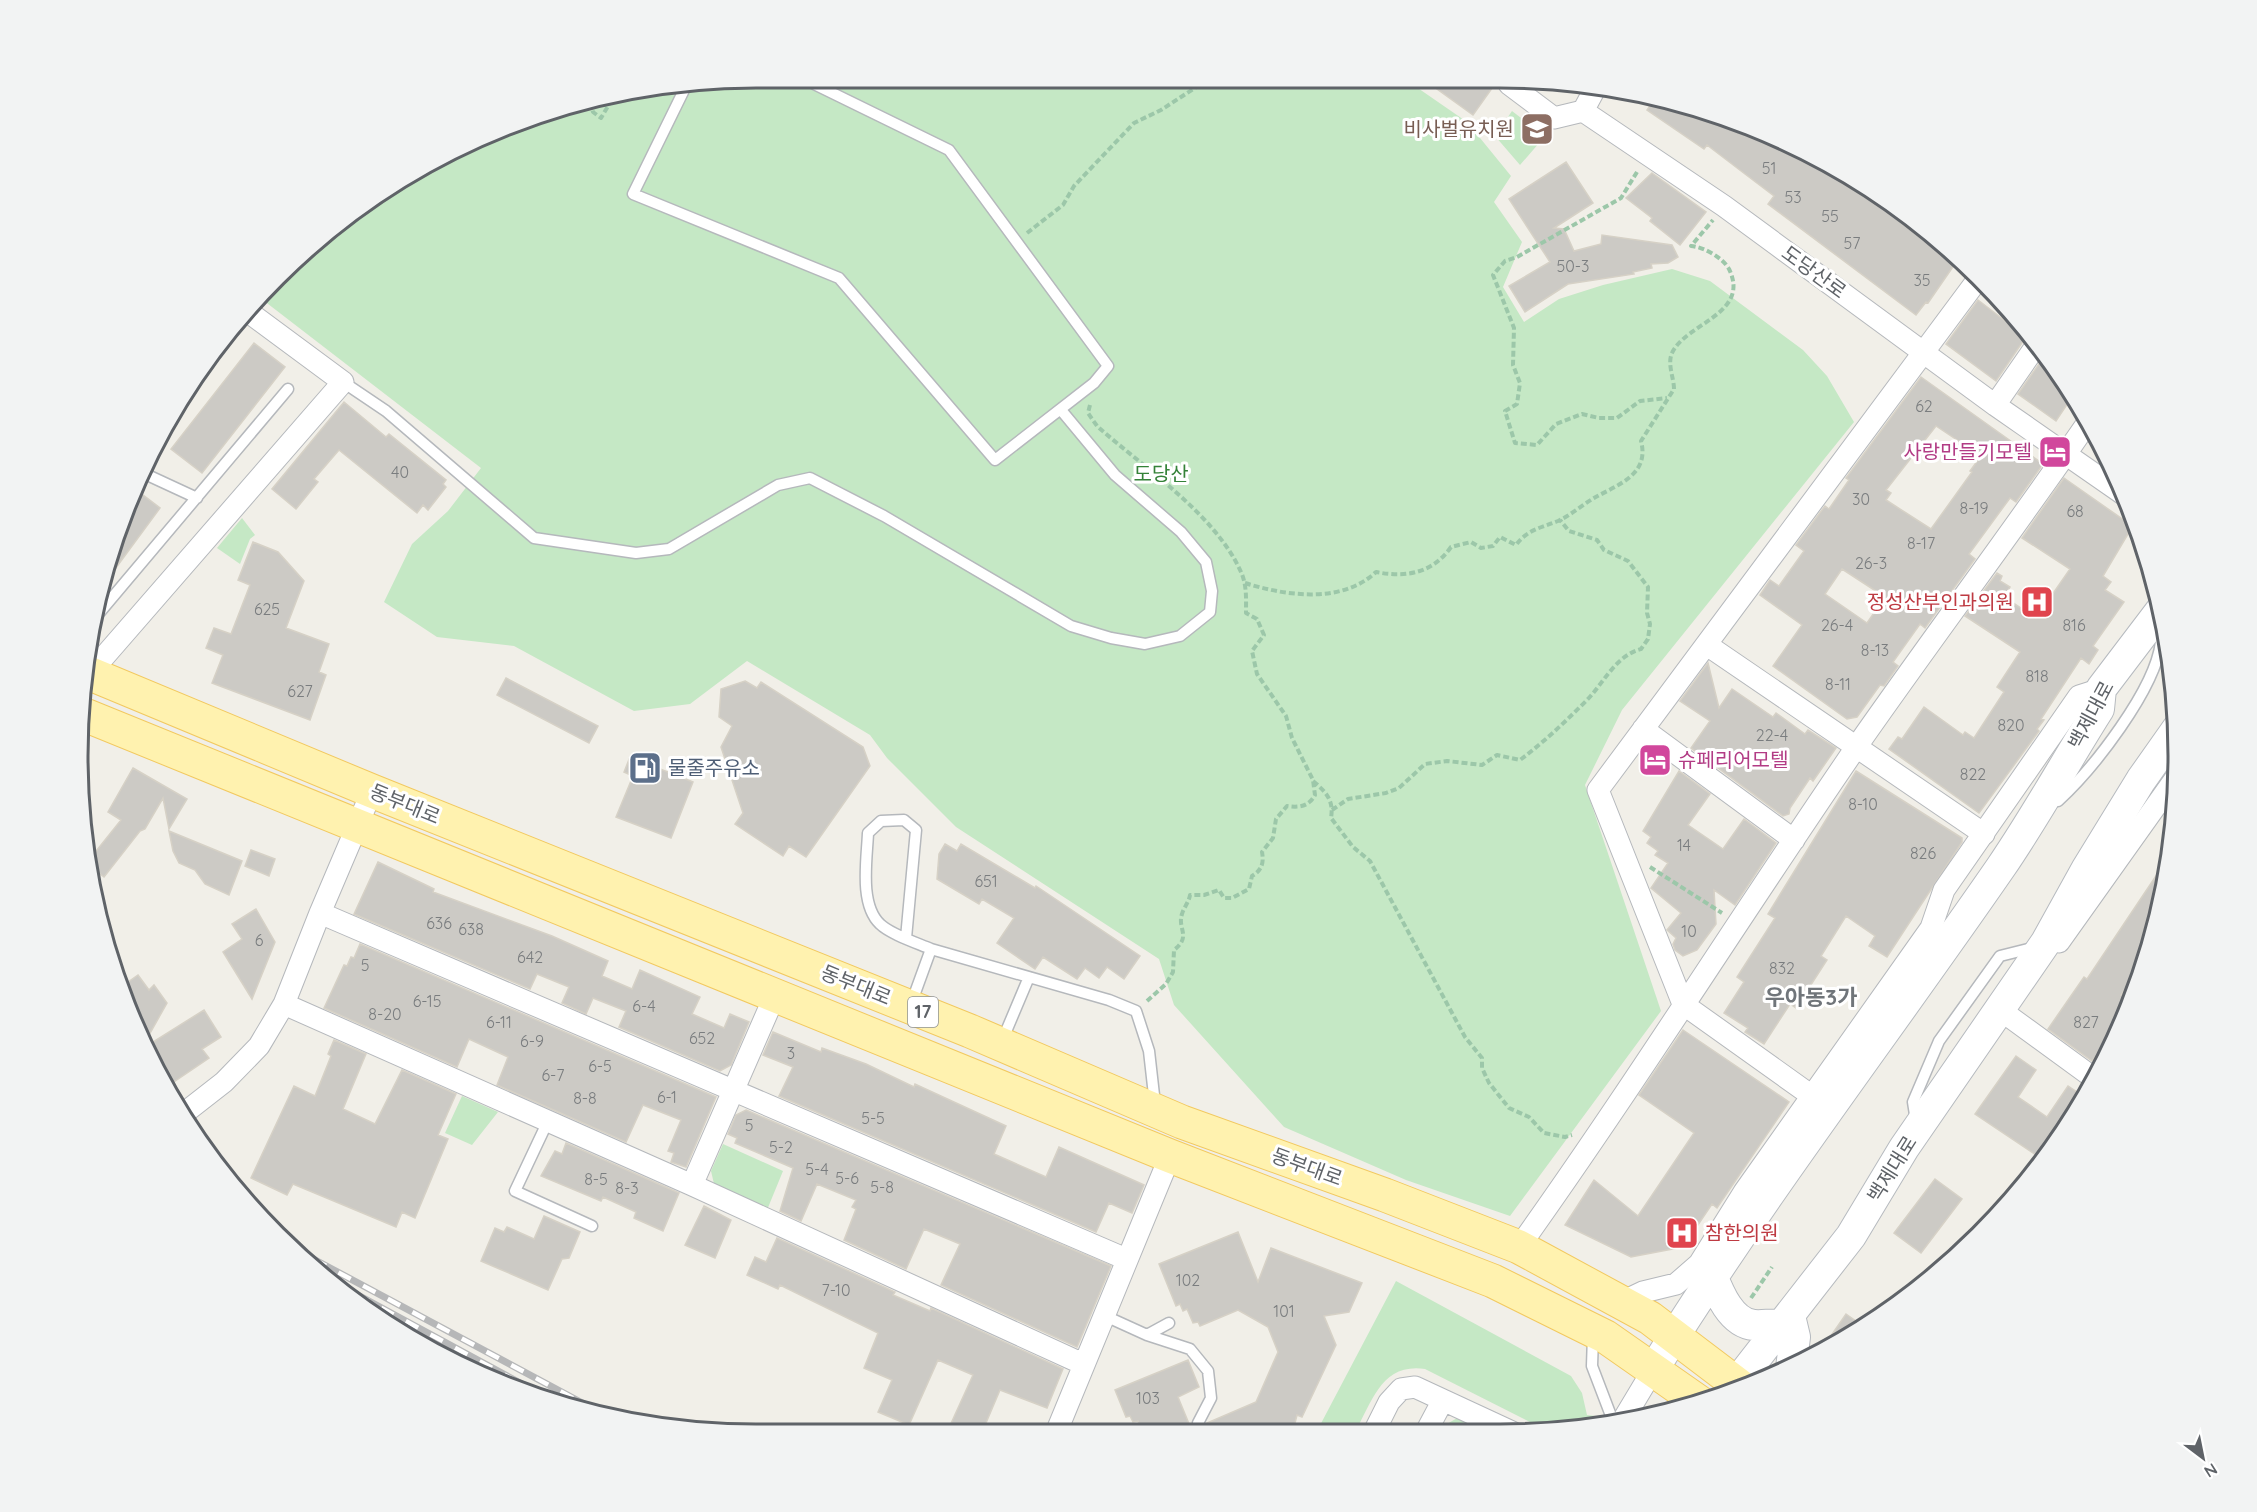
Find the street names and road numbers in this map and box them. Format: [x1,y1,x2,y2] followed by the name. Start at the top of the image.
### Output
[1777,240,1851,303] street label: 도당산로
[2062,676,2119,753] street label: 백제대로
[366,778,444,829] street label: 동부대로
[817,959,895,1010] street label: 동부대로
[908,997,938,1027] road number: 17
[1861,1131,1922,1207] street label: 백제대로
[1268,1142,1346,1191] street label: 동부대로

